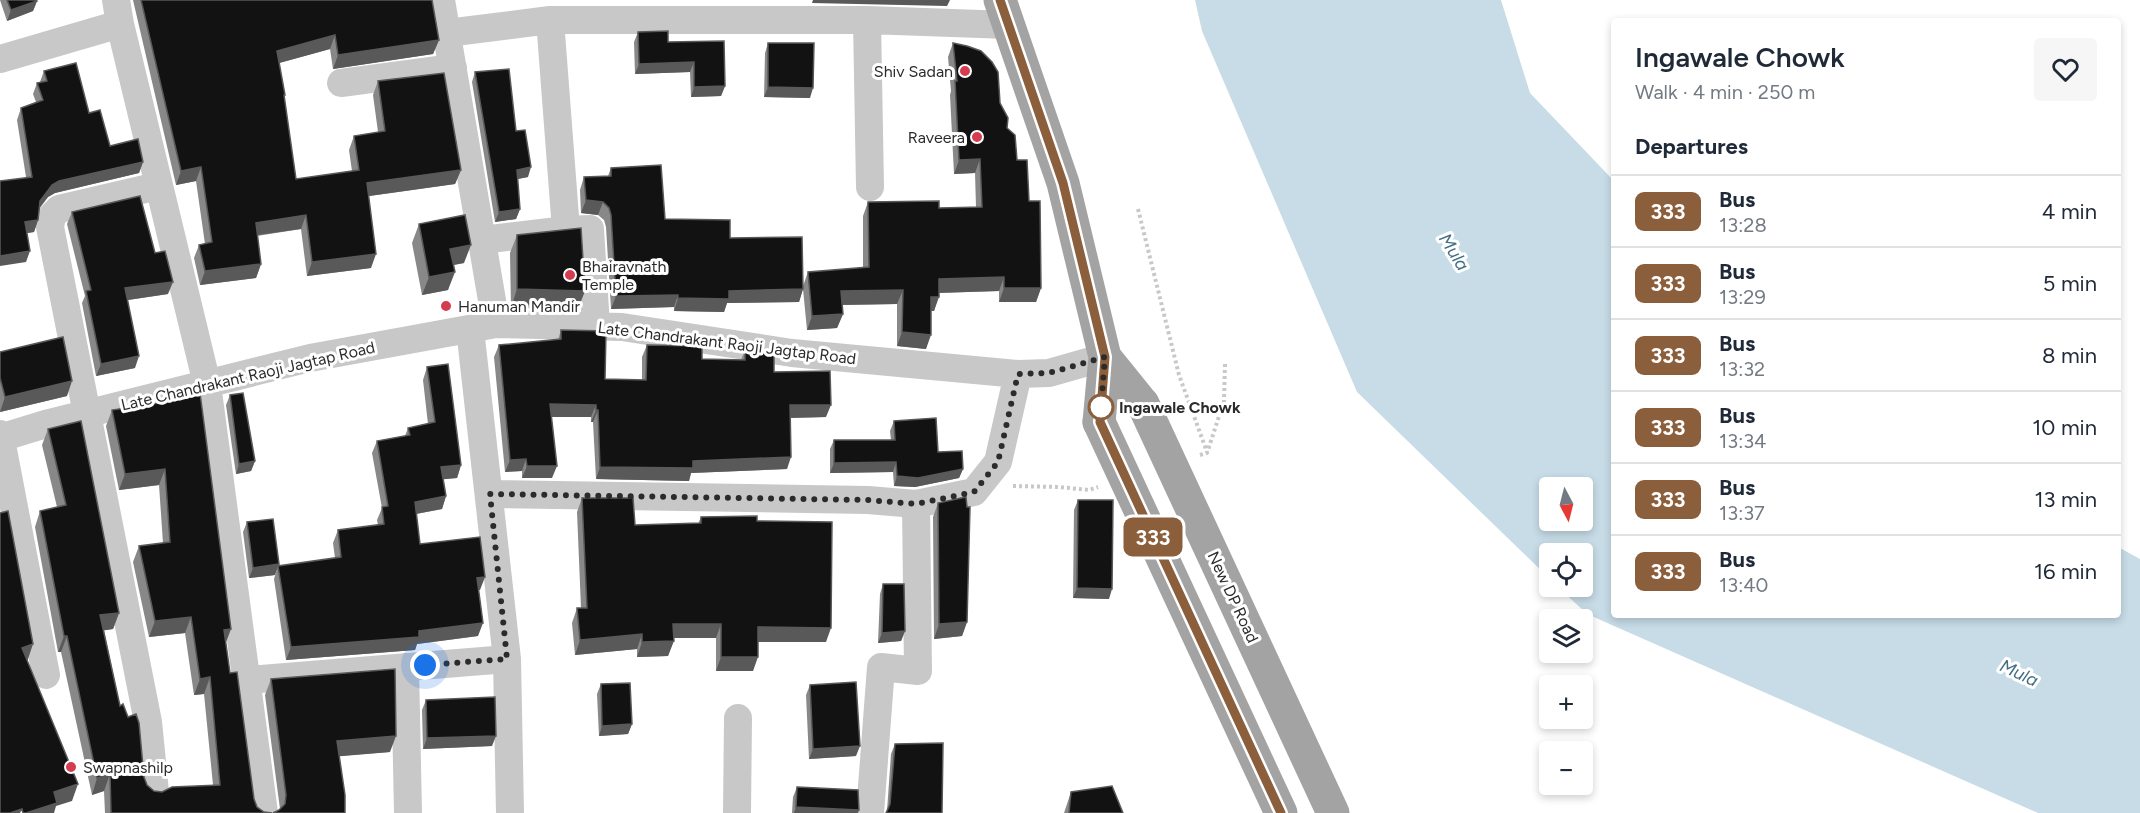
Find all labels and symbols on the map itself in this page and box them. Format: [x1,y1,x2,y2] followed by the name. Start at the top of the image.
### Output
[874,62,953,81] place label: Shiv Sadan
[958,64,972,78] marker: Shiv Sadan
[908,128,965,147] place label: Raveera
[970,130,984,144] marker: Raveera
[1434,229,1474,275] water label: Mula
[582,257,666,294] place label: Bhairavnath Temple
[563,268,577,282] marker: Bhairavnath Temple
[458,297,580,316] place label: Hanuman Mandir
[439,299,453,313] marker: Hanuman Mandir
[597,318,857,368] street label: Late Chandrakant Raoji Jagtap Road
[119,338,377,414] street label: Late Chandrakant Raoji Jagtap Road
[1088,394,1114,420] marker: Ingawale Chowk
[1119,398,1241,417] place label: Ingawale Chowk
[1539,477,1593,531] north arrow
[1118,518,1188,556] line badge: 333
[1204,548,1262,646] street label: New DP Road
[410,650,440,680] your location
[1996,655,2042,692] water label: Mula
[83,758,173,777] place label: Swapnashilp
[64,760,78,774] marker: Swapnashilp

